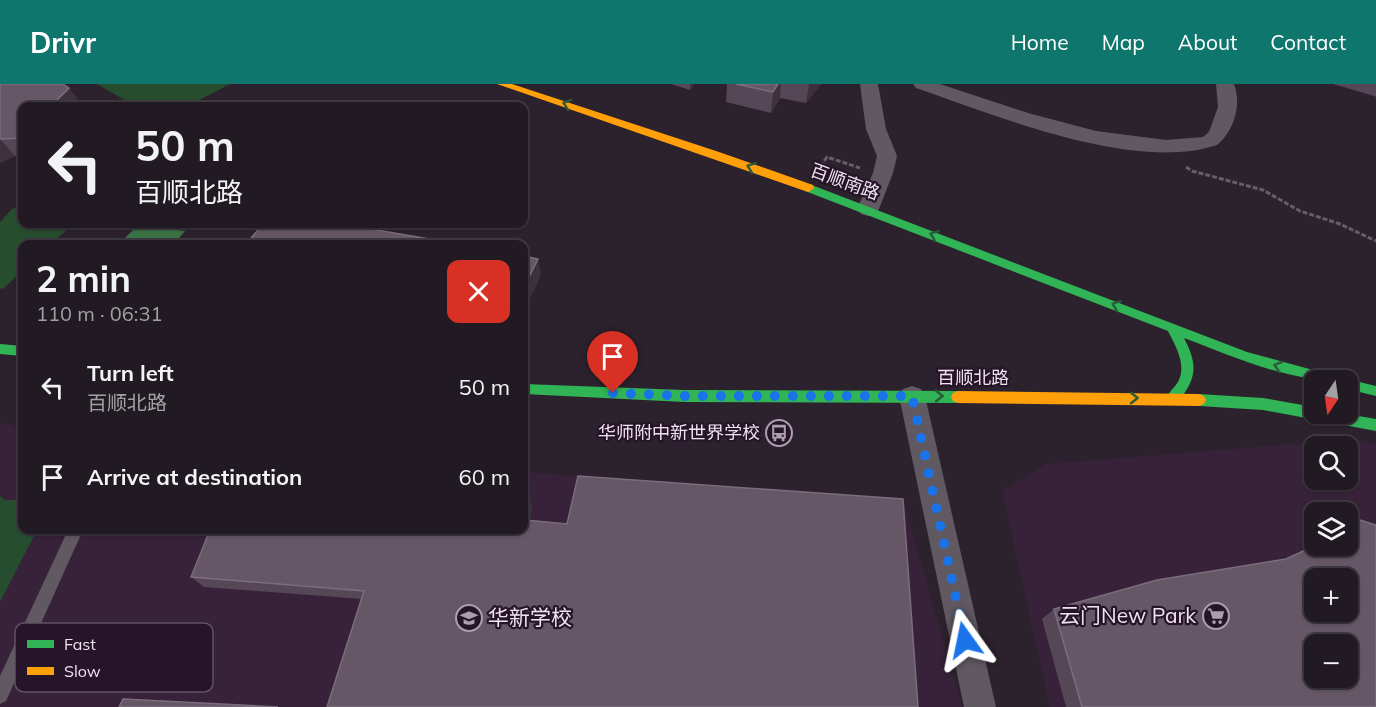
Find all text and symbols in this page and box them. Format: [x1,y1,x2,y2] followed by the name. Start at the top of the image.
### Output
[30,25,96,60] text: Drivr
[1011,29,1069,55] text: Home
[1102,29,1145,55] text: Map
[1178,29,1237,55] text: About
[1270,29,1346,55] text: Contact
[562,99,573,112] one-way arrow
[135,119,235,172] text: 50 m
[36,126,114,204] icon: left
[807,158,883,205] street label: 百顺南路
[747,162,757,175] one-way arrow
[135,175,243,209] text: 百顺北路
[930,230,941,242] one-way arrow
[36,256,131,301] text: 2 min
[447,260,510,323] button: close
[1112,300,1123,312] one-way arrow
[36,301,162,326] text: 110 m · 06:31
[587,331,638,393] pin
[596,340,629,373] icon: arrive
[87,359,174,387] text: Turn left
[1273,361,1284,373] one-way arrow
[937,366,1009,389] street label: 百顺北路
[1304,370,1358,424] north arrow
[1304,370,1358,688] map controls
[36,371,69,404] icon: left
[459,373,510,401] text: 50 m
[87,390,167,415] text: 百顺北路
[934,390,943,402] one-way arrow
[1129,392,1138,404] one-way arrow
[764,418,794,448] bus stop icon: 华师附中新世界学校
[598,421,760,444] place label: 华师附中新世界学校
[1304,436,1358,490] button: search
[36,461,69,494] icon: arrive
[87,463,302,491] text: Arrive at destination
[459,463,510,491] text: 60 m
[1304,502,1358,556] button: layers
[1304,568,1358,622] button: +
[1201,601,1231,631] supermarket icon: 云门New Park
[1059,602,1196,628] place label: 云门New Park
[454,603,484,633] school or university icon: 华新学校
[488,604,572,630] place label: 华新学校
[933,608,997,672] position arrow
[15,623,213,692] legend
[64,634,96,654] text: Fast
[1304,634,1358,688] button: −
[64,661,101,681] text: Slow

